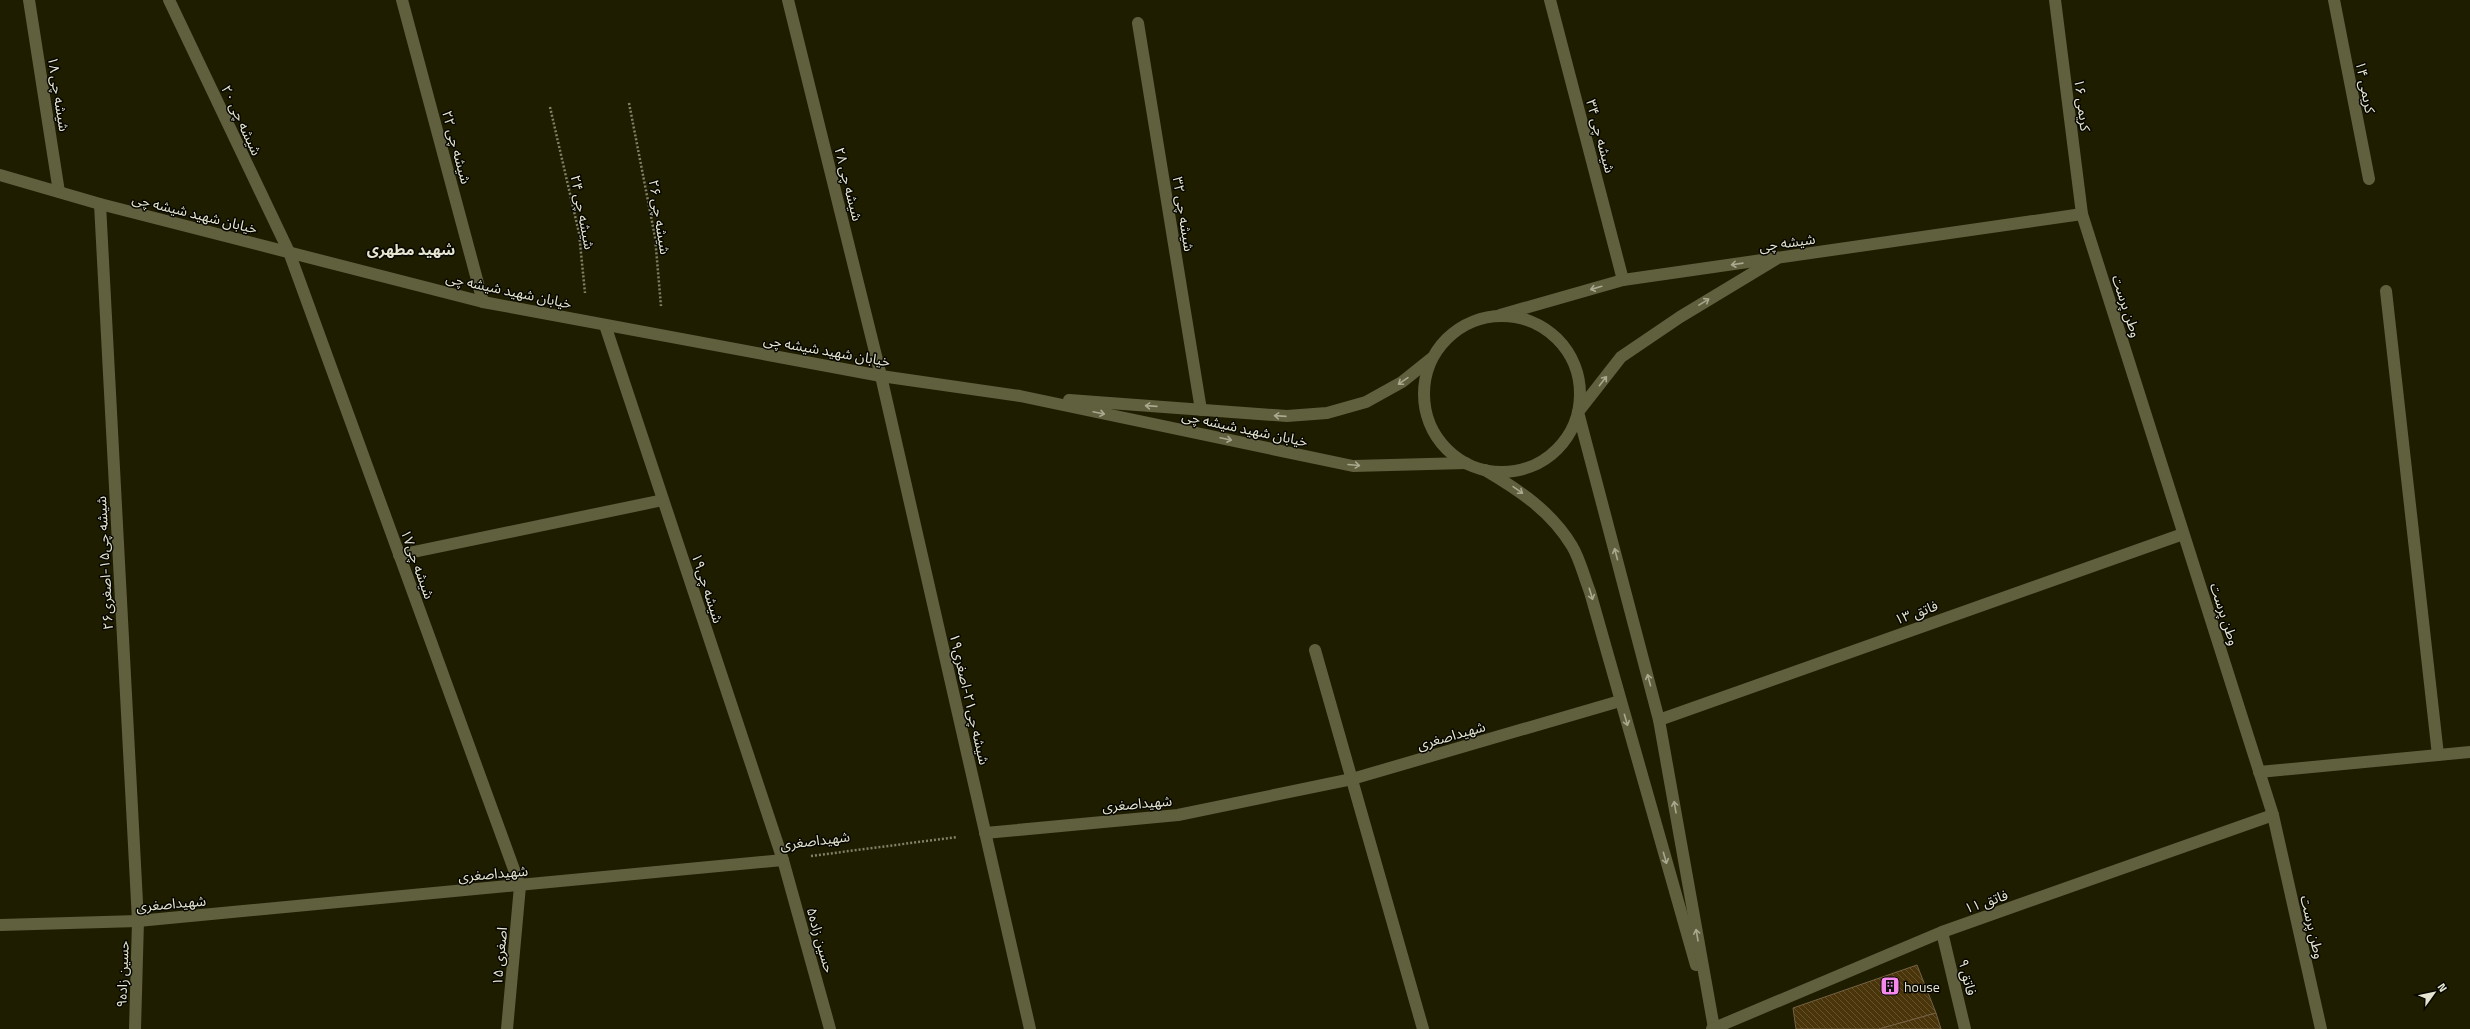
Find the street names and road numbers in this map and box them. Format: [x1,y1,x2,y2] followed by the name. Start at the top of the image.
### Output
[43,55,75,133] street label: شیشه چی ۱۸
[2351,59,2381,115] street label: کریمی ۱۴
[2069,78,2097,133] street label: کریمی ۱۶
[216,81,268,159] street label: شیشه چی ۲۰
[1581,97,1621,175] street label: شیشه چی ۳۴
[437,108,477,186] street label: شیشه چی ۲۲
[830,145,868,223] street label: شیشه چی ۲۸
[565,173,601,251] street label: شیشه چی ۲۴
[1168,175,1200,253] street label: شیشه چی ۳۲
[644,178,676,256] street label: شیشه چی ۲۶
[130,187,260,239] street label: خیابان شهید شیشه چی
[1758,228,1816,256] street label: شیشه چی
[444,266,574,314] street label: خیابان شهید شیشه چی
[2107,272,2147,340] street label: وطن پرست
[762,329,892,372] street label: خیابان شهید شیشه چی
[1180,404,1310,452] street label: خیابان شهید شیشه چی
[90,495,118,631] street label: شیشه چی۱۵-اصغری۲۶
[396,526,440,602] street label: شیشه چی۱۷
[687,550,729,626] street label: شیشه چی۱۹
[2205,580,2245,648] street label: وطن پرست
[1891,594,1941,630] street label: فاتق ۱۳
[945,631,995,767] street label: شیشه چی۲۱-اصغری۱۹
[1414,715,1488,755] street label: شهیداصغری
[1101,789,1173,817] street label: شهیداصغری
[779,825,851,855] street label: شهیداصغری
[457,859,529,887] street label: شهیداصغری
[1961,884,2011,918] street label: فاتق ۱۱
[135,889,207,917] street label: شهیداصغری
[2295,893,2330,961] street label: وطن پرست
[802,905,840,975] street label: حسین زاده۵
[486,926,512,986] street label: اصغری ۱۵
[110,940,134,1008] street label: حسین زاده۹
[1953,957,1983,997] street label: فاتق ۹

